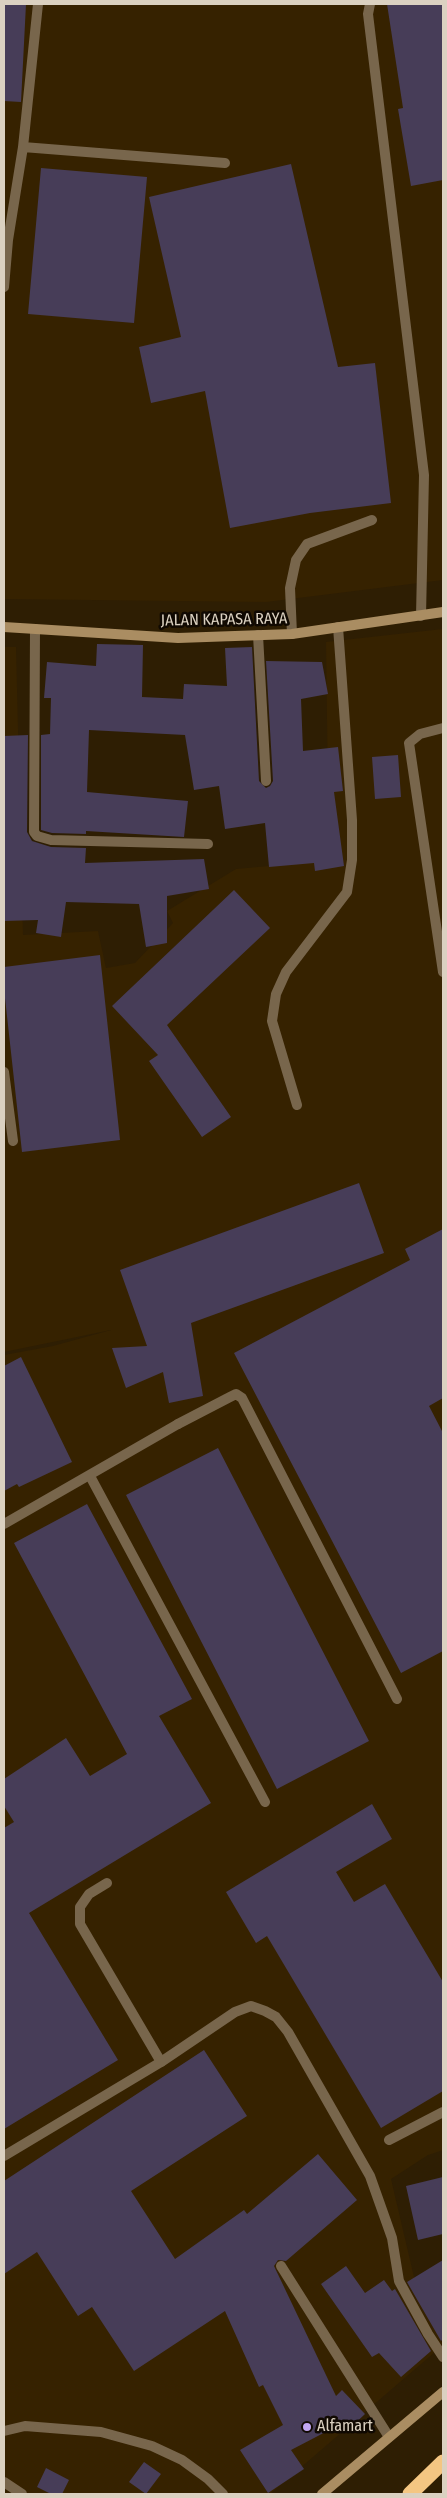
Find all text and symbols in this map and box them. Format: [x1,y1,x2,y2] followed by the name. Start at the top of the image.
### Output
[161,609,287,631] street label: JALAN KAPASA RAYA
[317,2417,373,2437] place label: Alfamart
[301,2421,313,2433] marker: Alfamart

